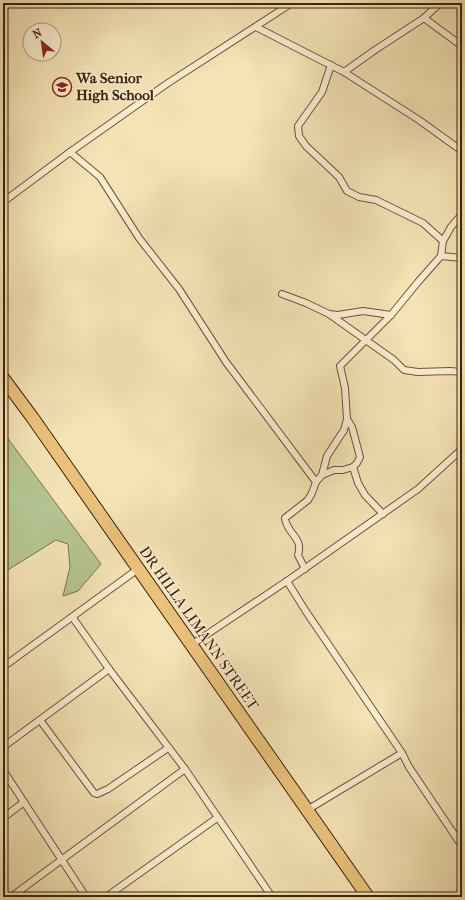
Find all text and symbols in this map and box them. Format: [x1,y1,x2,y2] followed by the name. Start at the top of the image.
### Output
[22,22,62,62] north arrow
[31,26,45,41] text: N
[75,69,155,104] place label: Wa Senior High School
[51,76,73,98] school or university icon: Wa Senior High School
[135,543,263,714] street label: DR HILLA LIMANN STREET

